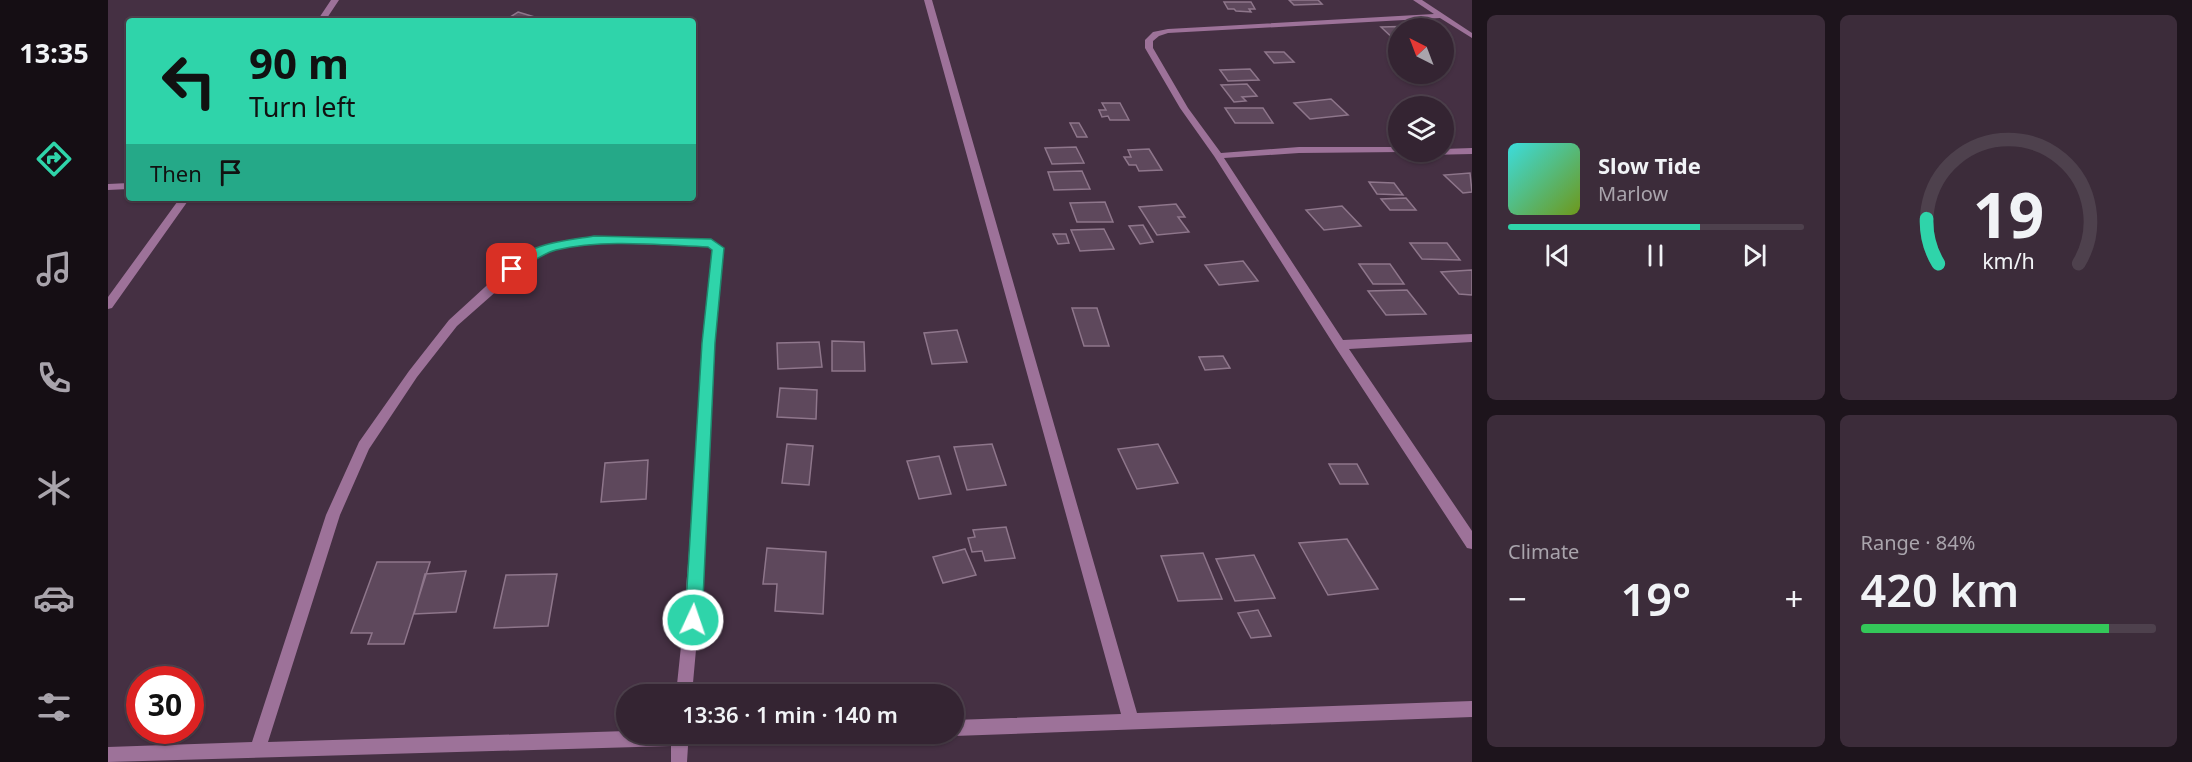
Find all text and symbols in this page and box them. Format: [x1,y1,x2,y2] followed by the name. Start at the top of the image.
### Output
[1388,18,1454,84] north arrow
[1388,18,1454,162] map controls
[19,34,89,71] text: 13:35
[249,34,349,91] text: 90 m
[150,42,228,120] icon: left
[249,88,355,125] text: Turn left
[1388,96,1454,162] button: layers
[33,138,75,180] icon: directions
[1598,150,1701,180] text: Slow Tide
[214,156,247,189] icon: arrive
[150,158,202,188] text: Then
[1973,172,2044,257] text: 19
[1598,180,1668,207] text: Marlow
[1541,239,1574,272] icon: previous
[1639,239,1672,272] icon: pause
[1738,239,1771,272] icon: next
[486,243,537,294] pin
[1982,247,2035,276] text: km/h
[33,248,75,290] icon: music
[495,252,528,285] icon: arrive
[33,357,75,399] icon: phone
[33,467,75,509] icon: climate
[1861,529,1975,556] text: Range · 84%
[1508,538,1579,565] text: Climate
[1861,559,2019,620] text: 420 km
[1620,568,1691,629] text: 19°
[1508,576,1527,621] text: −
[1785,576,1804,621] text: +
[33,577,75,619] icon: car
[661,588,725,652] position arrow
[126,666,204,744] speed limit sign: 30
[33,686,75,728] icon: filters
[682,699,898,729] text: 13:36 · 1 min · 140 m

